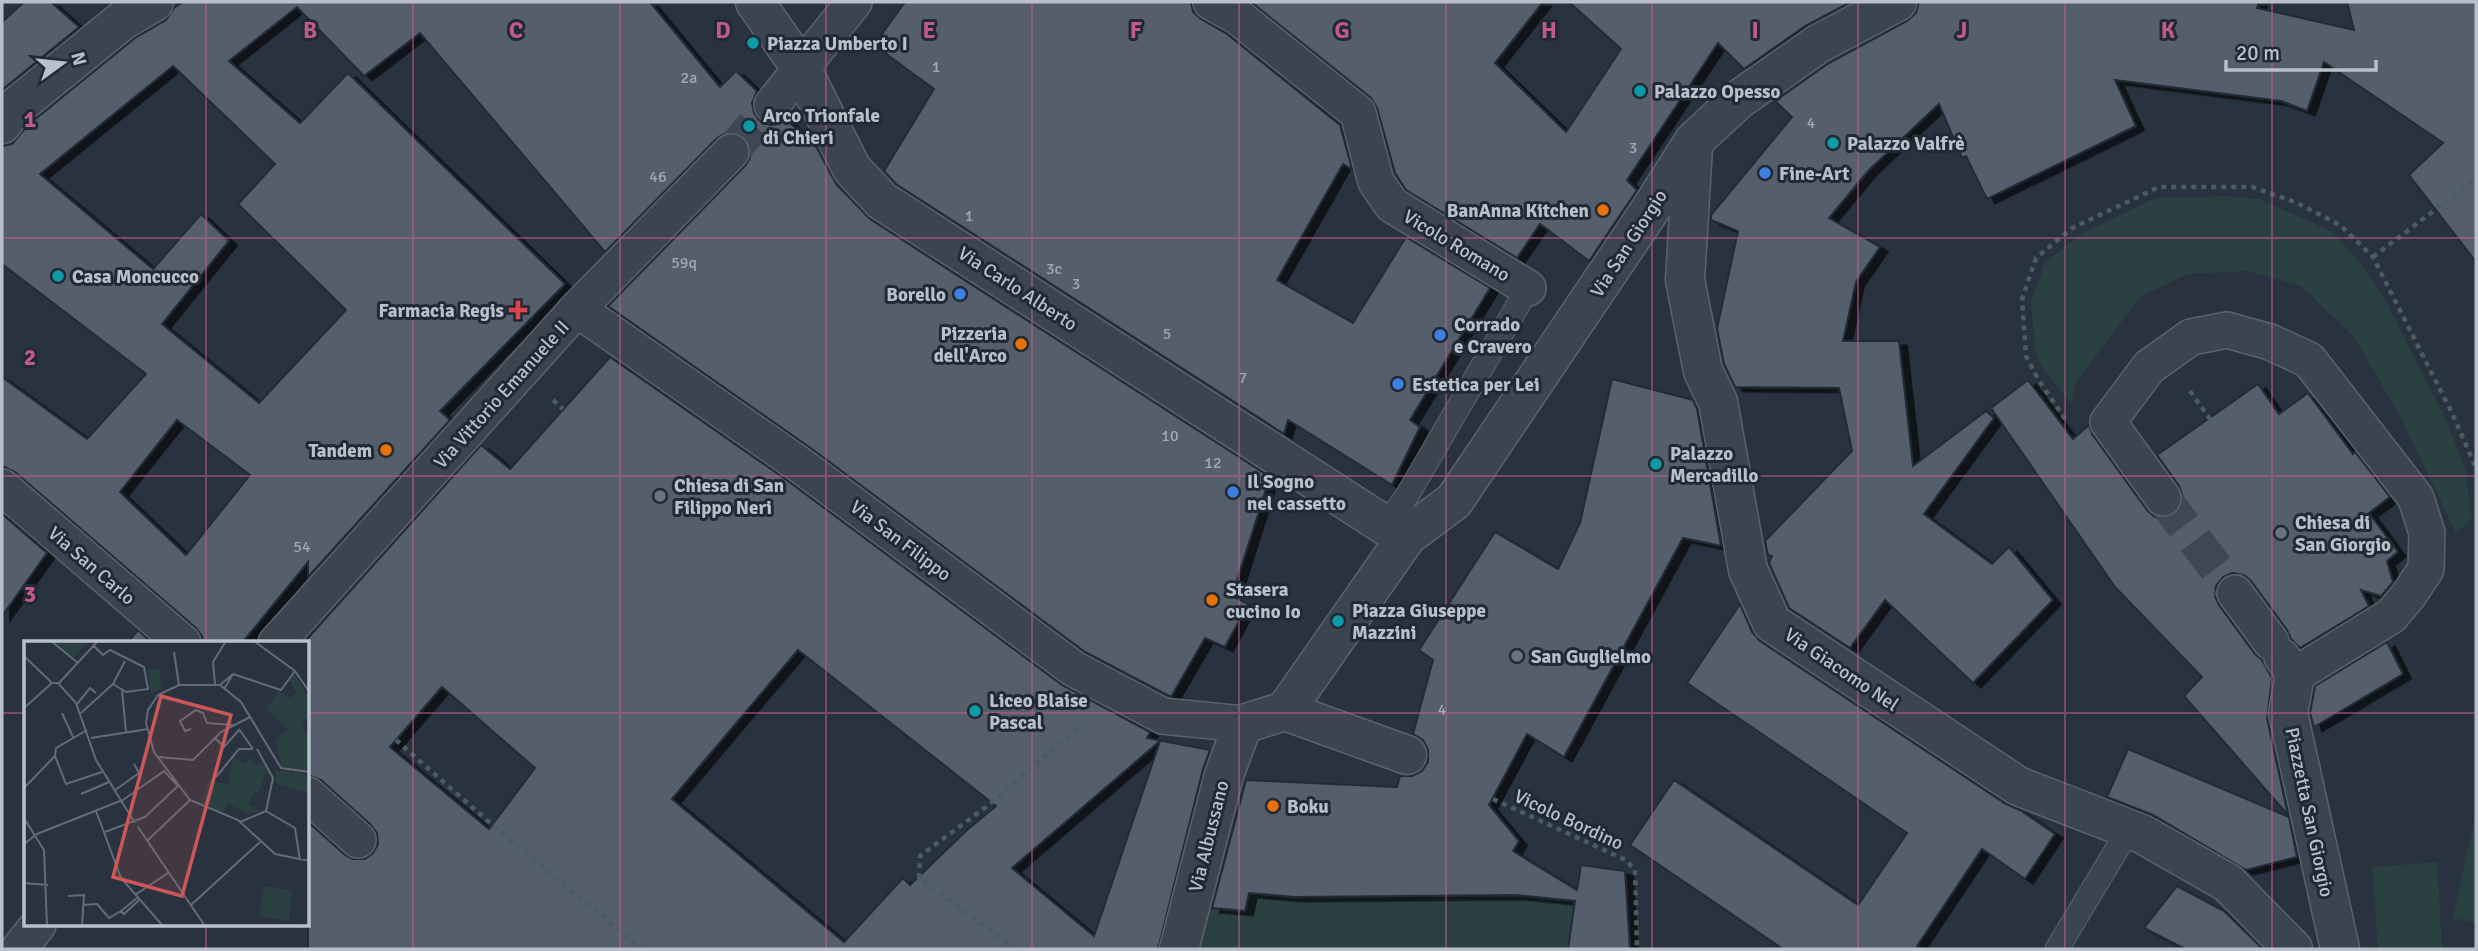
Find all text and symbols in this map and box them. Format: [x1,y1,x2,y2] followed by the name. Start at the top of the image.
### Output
[303,16,317,45] text: B
[509,16,523,45] text: C
[715,16,731,45] text: D
[922,16,936,45] text: E
[1130,16,1142,45] text: F
[1334,16,1350,45] text: G
[1541,16,1557,45] text: H
[1751,16,1759,45] text: I
[1957,16,1967,45] text: J
[2161,16,2176,45] text: K
[28,28,98,98] north arrow
[2226,28,2376,72] scale bar
[767,32,908,56] place label: Piazza Umberto I
[745,35,761,51] marker: Piazza Umberto I
[2236,40,2280,66] text: 20 m
[65,49,92,68] text: N
[932,57,940,77] house number: 1
[681,68,697,88] house number: 2a
[1654,80,1780,104] place label: Palazzo Opesso
[1632,83,1648,99] marker: Palazzo Opesso
[763,104,880,150] place label: Arco Trionfale di Chieri
[24,105,36,134] text: 1
[1807,113,1816,133] house number: 4
[741,118,757,134] marker: Arco Trionfale di Chieri
[1847,132,1965,156] place label: Palazzo Valfrè
[1825,135,1841,151] marker: Palazzo Valfrè
[1629,138,1637,158] house number: 3
[1779,162,1849,186] place label: Fine-Art
[1757,165,1773,181] marker: Fine-Art
[649,167,667,187] house number: 46
[1585,185,1673,302] street label: Via San Giorgio
[1447,199,1589,223] place label: BanAnna Kitchen
[1595,202,1611,218] marker: BanAnna Kitchen
[1399,205,1514,287] street label: Vicolo Romano
[965,206,973,226] house number: 1
[953,241,1082,336] street label: Via Carlo Alberto
[671,253,697,273] house number: 59q
[1046,259,1062,279] house number: 3c
[72,265,199,289] place label: Casa Moncucco
[50,268,66,284] marker: Casa Moncucco
[1072,274,1080,294] house number: 3
[886,283,946,307] place label: Borello
[952,286,968,302] marker: Borello
[378,299,504,323] place label: Farmacia Regis
[510,302,526,318] marker: Farmacia Regis
[1454,313,1532,359] place label: Corrado e Cravero
[429,316,575,474] street label: Via Vittorio Emanuele II
[934,322,1007,368] place label: Pizzeria dell'Arco
[1163,324,1171,344] house number: 5
[1432,327,1448,343] marker: Corrado e Cravero
[1013,336,1029,352] marker: Pizzeria dell'Arco
[24,343,36,372] text: 2
[1239,368,1247,388] house number: 7
[1412,373,1540,397] place label: Estetica per Lei
[1390,376,1406,392] marker: Estetica per Lei
[1161,426,1179,446] house number: 10
[308,439,372,463] place label: Tandem
[378,442,394,458] marker: Tandem
[1670,442,1759,488] place label: Palazzo Mercadillo
[1204,453,1222,473] house number: 12
[1648,456,1664,472] marker: Palazzo Mercadillo
[1247,470,1346,516] place label: Il Sogno nel cassetto
[674,474,784,520] place label: Chiesa di San Filippo Neri
[1225,484,1241,500] marker: Il Sogno nel cassetto
[652,488,668,504] marker: Chiesa di San Filippo Neri
[845,495,956,587] street label: Via San Filippo
[2295,511,2391,557] place label: Chiesa di San Giorgio
[43,521,140,610] street label: Via San Carlo
[2273,525,2289,541] marker: Chiesa di San Giorgio
[293,537,311,557] house number: 54
[1226,578,1301,624] place label: Stasera cucino Io
[24,580,36,609] text: 3
[1204,592,1220,608] marker: Stasera cucino Io
[1352,599,1486,645] place label: Piazza Giuseppe Mazzini
[1330,613,1346,629] marker: Piazza Giuseppe Mazzini
[1780,623,1903,717] street label: Via Giacomo Nel
[24,641,310,926] inset map
[1531,645,1651,669] place label: San Guglielmo
[1509,648,1525,664] marker: San Guglielmo
[989,689,1088,735] place label: Liceo Blaise Pascal
[1438,700,1447,720] house number: 4
[967,703,983,719] marker: Liceo Blaise Pascal
[2279,725,2339,899] street label: Piazzetta San Giorgio
[1184,778,1234,894] street label: Via Albussano
[1510,784,1627,856] street label: Vicolo Bordino
[1287,795,1329,819] place label: Boku
[1265,798,1281,814] marker: Boku

